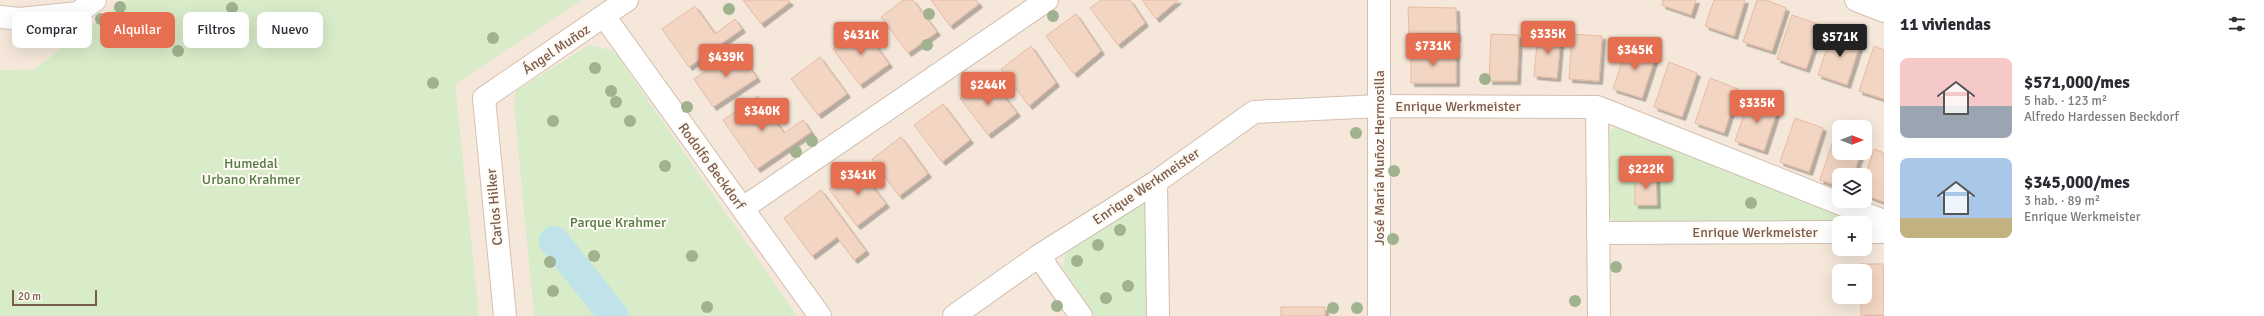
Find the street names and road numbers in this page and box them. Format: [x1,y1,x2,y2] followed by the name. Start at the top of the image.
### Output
[519,21,593,78] street label: Ángel Muñoz
[1371,70,1388,246] street label: José María Muñoz Hermosilla
[1395,98,1522,115] street label: Enrique Werkmeister
[674,120,750,214] street label: Rodolfo Beckdorf
[1090,144,1204,229] street label: Enrique Werkmeister
[483,167,506,246] street label: Carlos Hilker
[1692,224,1819,241] street label: Enrique Werkmeister

